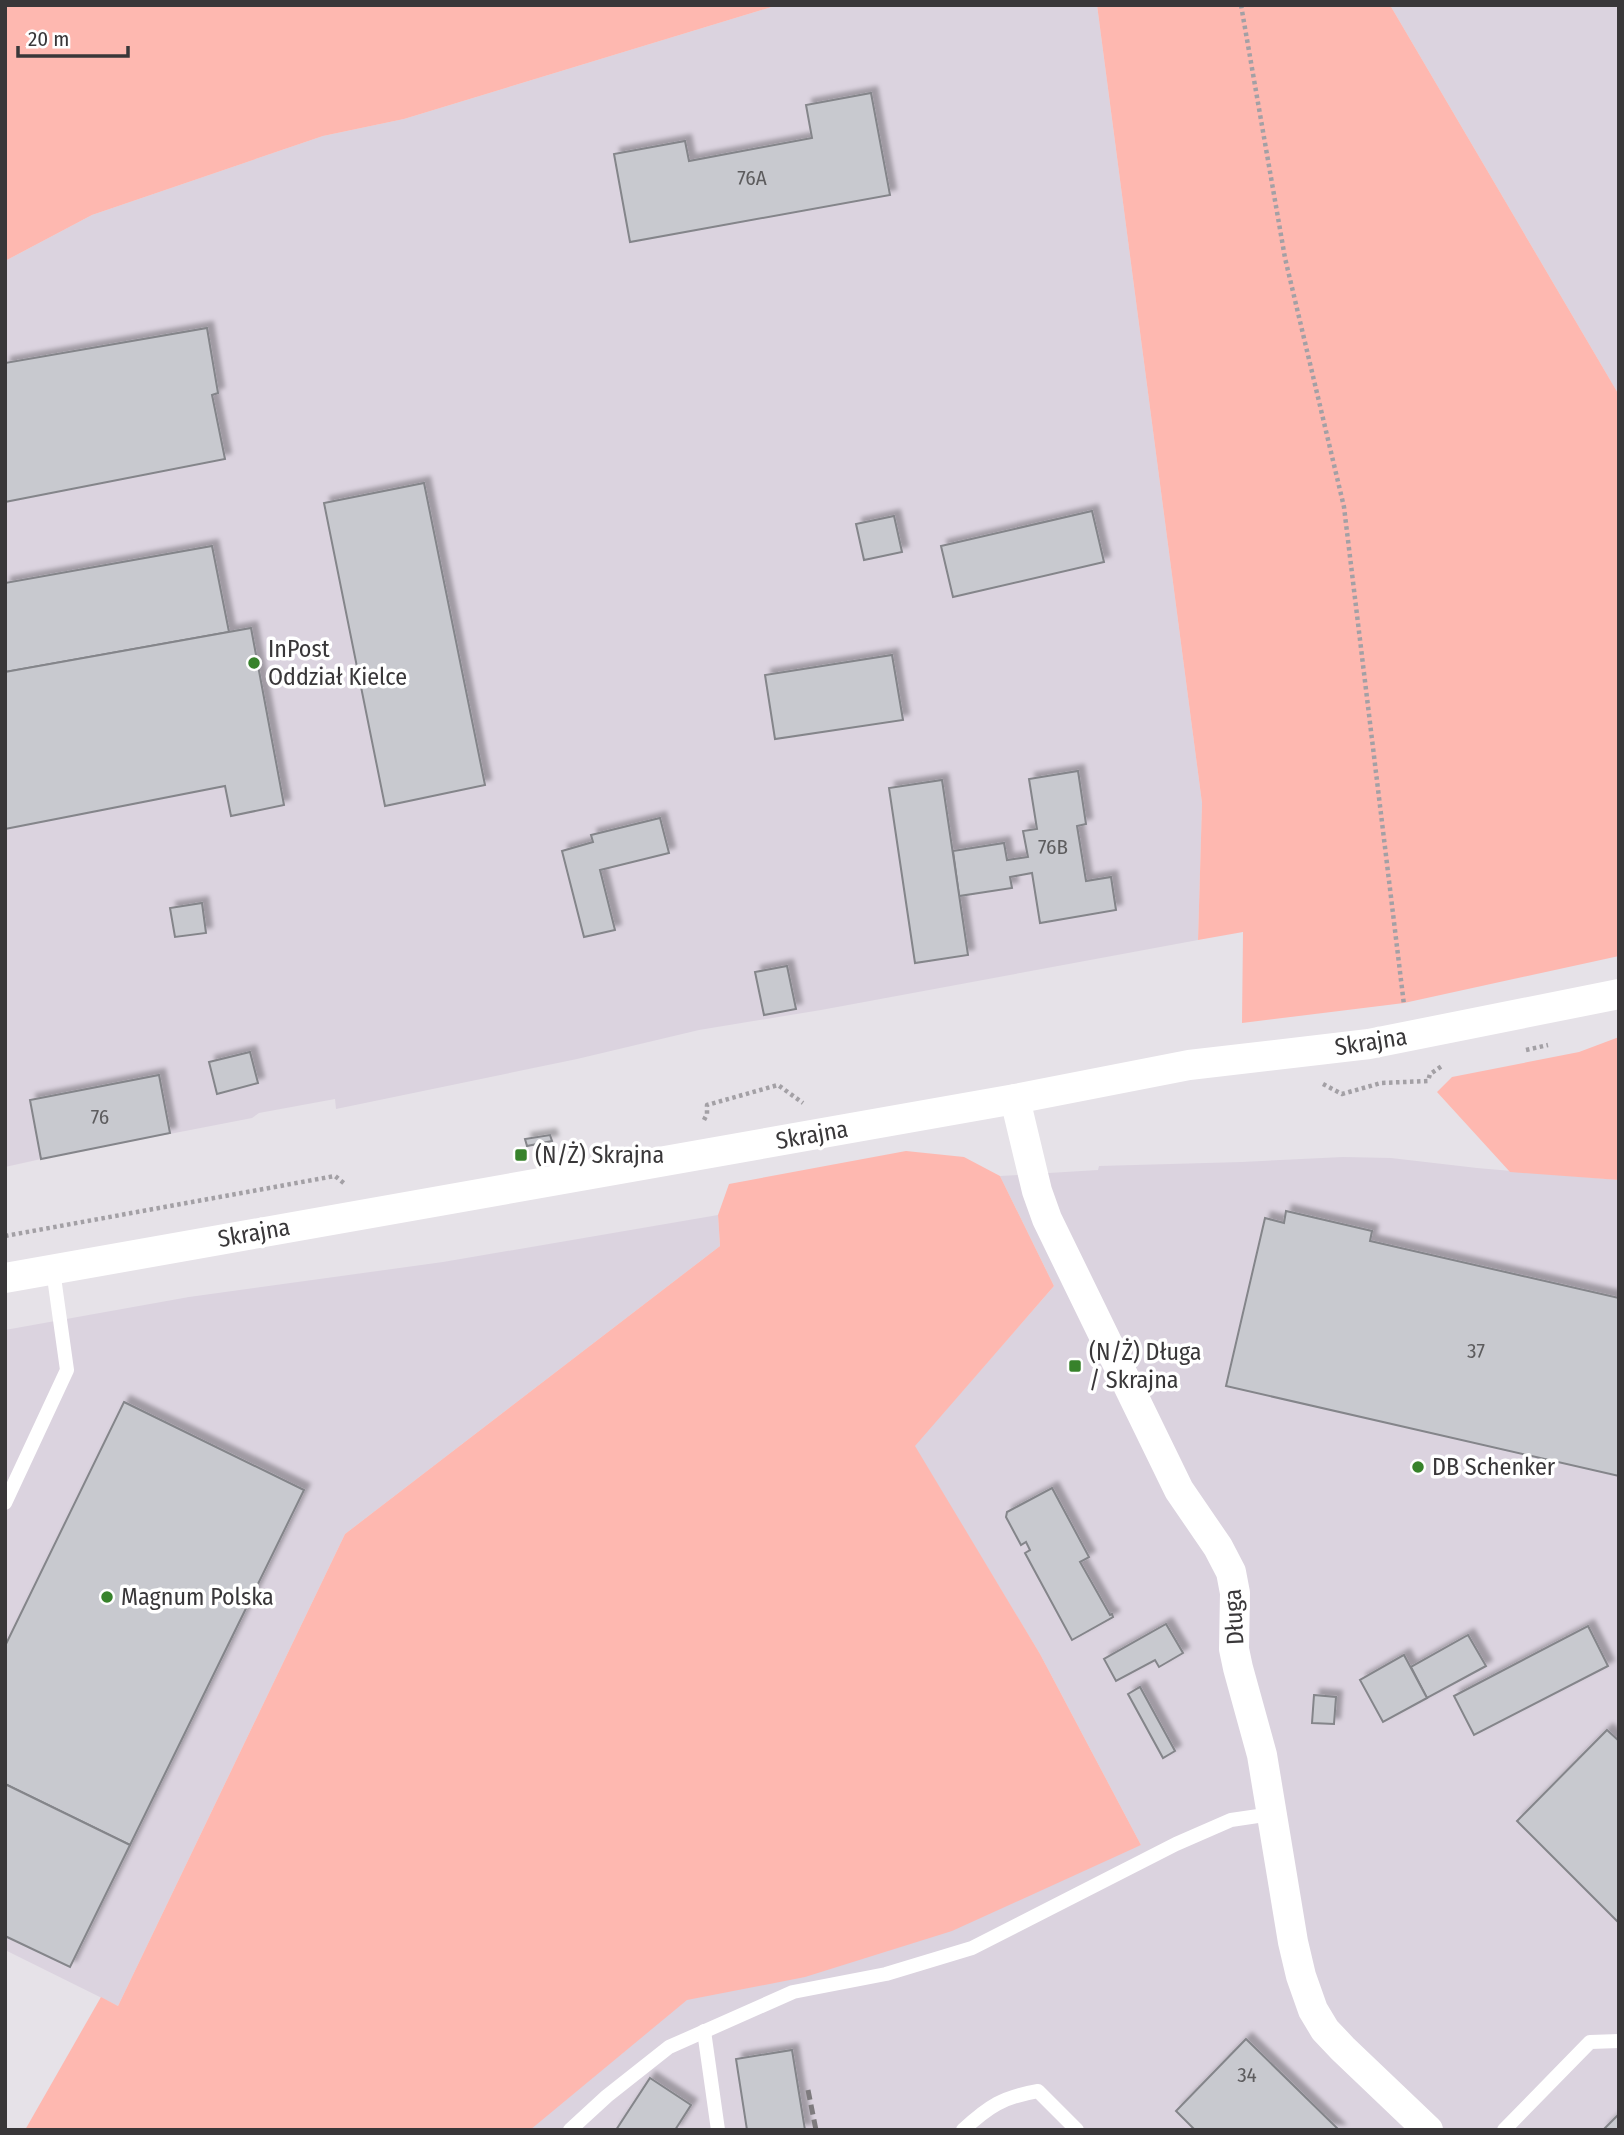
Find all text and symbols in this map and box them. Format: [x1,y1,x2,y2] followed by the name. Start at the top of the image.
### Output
[18,14,128,58] scale bar
[28,26,69,52] text: 20 m
[737,165,767,191] house number: 76A
[268,635,407,691] place label: InPost Oddział Kielce
[246,655,262,671] marker: InPost Oddział Kielce
[1038,834,1068,860] house number: 76B
[1333,1022,1409,1062] street label: Skrajna
[91,1104,109,1130] house number: 76
[774,1115,850,1155] street label: Skrajna
[535,1141,664,1169] place label: (N/Ż) Skrajna
[513,1147,529,1163] marker: (N/Ż) Skrajna
[216,1213,292,1253] street label: Skrajna
[1089,1338,1202,1394] place label: (N/Ż) Długa / Skrajna
[1467,1338,1485,1364] house number: 37
[1067,1358,1083,1374] marker: (N/Ż) Długa / Skrajna
[1432,1453,1556,1481] place label: DB Schenker
[1410,1459,1426,1475] marker: DB Schenker
[121,1583,274,1611] place label: Magnum Polska
[1219,1588,1249,1646] street label: Długa
[99,1589,115,1605] marker: Magnum Polska
[1237,2062,1257,2088] house number: 34

